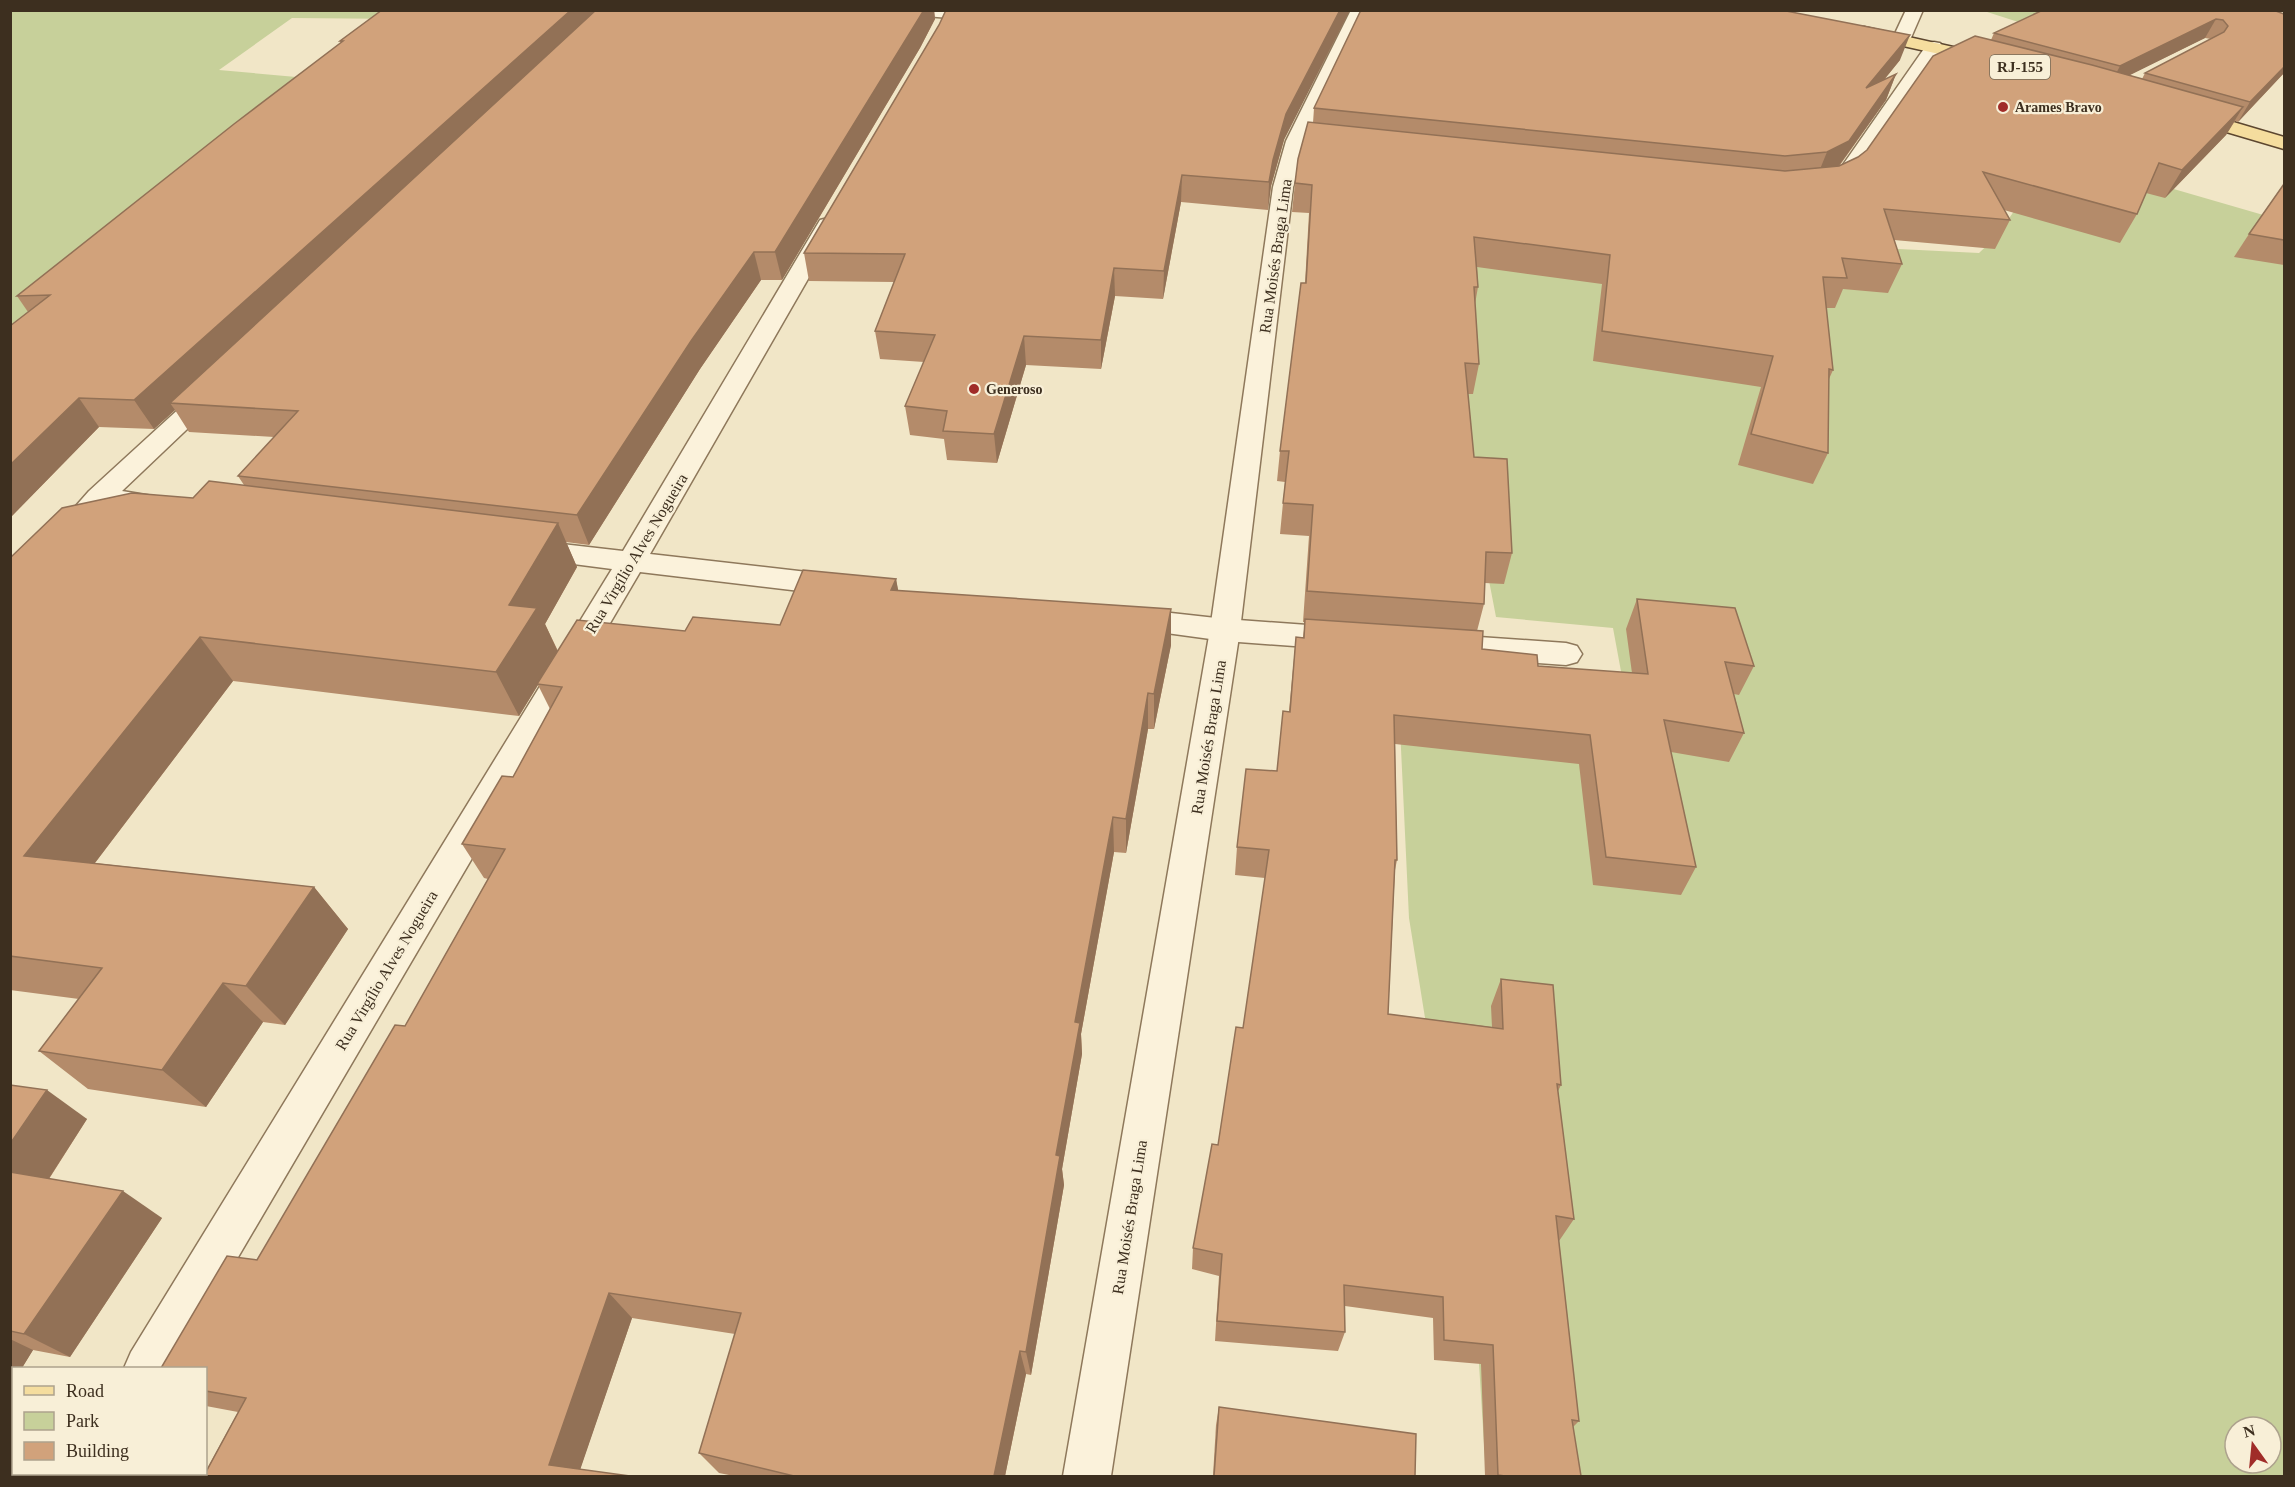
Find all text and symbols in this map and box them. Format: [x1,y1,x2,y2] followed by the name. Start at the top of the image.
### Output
[1990,55,2050,79] road number: RJ-155
[1996,100,2010,114] marker: Arames Bravo
[2015,100,2102,115] place label: Arames Bravo
[1256,178,1296,335] street label: Rua Moisés Braga Lima
[967,382,981,396] marker: Generoso
[986,382,1043,397] place label: Generoso
[582,471,692,637] street label: Rua Virgílio Alves Nogueira
[1188,659,1230,816] street label: Rua Moisés Braga Lima
[332,888,442,1054] street label: Rua Virgílio Alves Nogueira
[1109,1139,1151,1296] street label: Rua Moisés Braga Lima
[12,1367,207,1475] legend
[66,1381,104,1401] text: Road
[66,1411,99,1431] text: Park
[2223,1415,2283,1475] north arrow
[2241,1421,2257,1441] text: N
[66,1441,129,1461] text: Building

